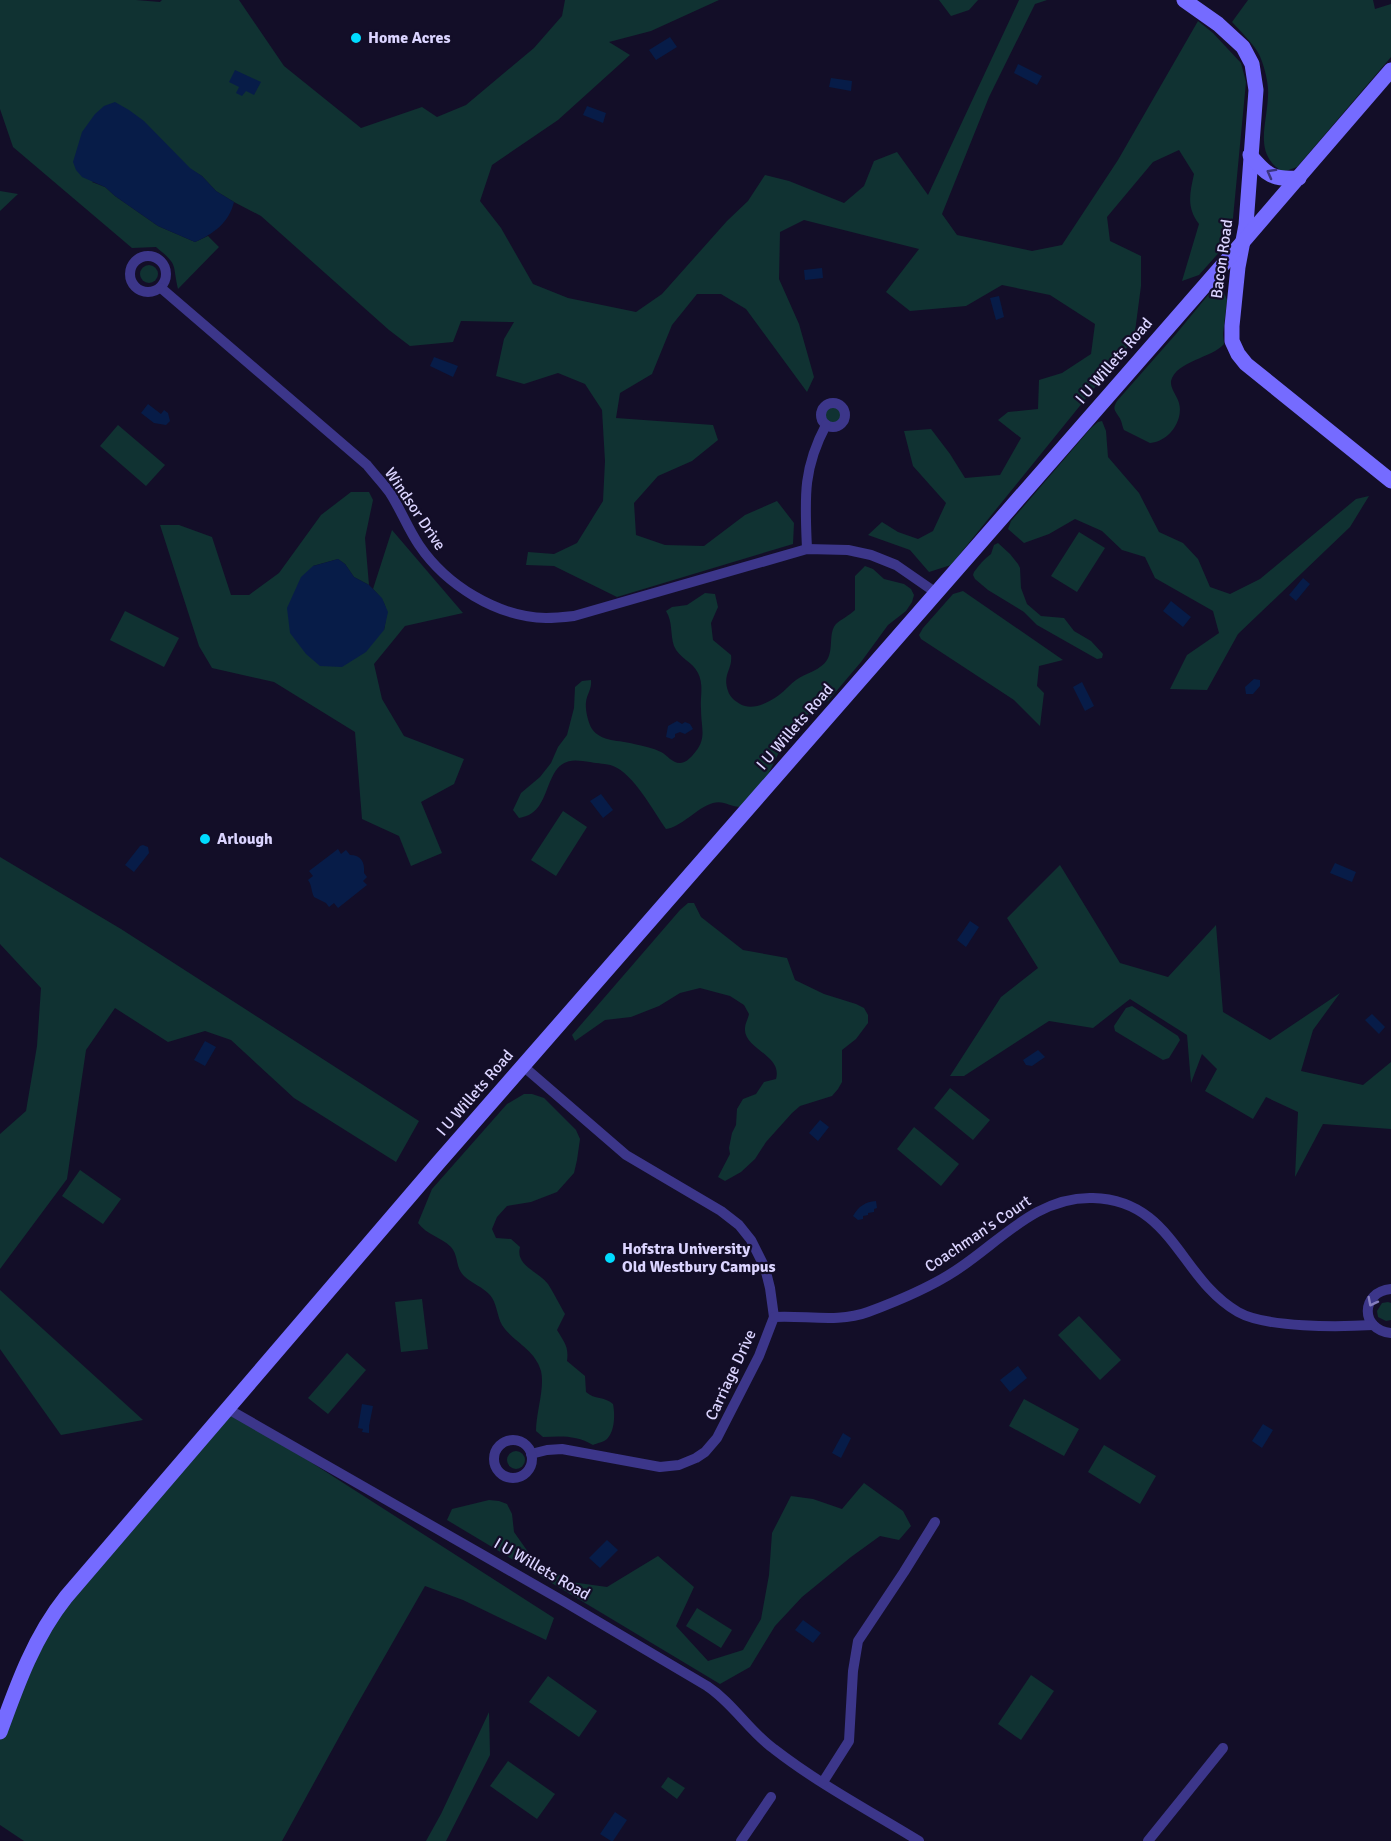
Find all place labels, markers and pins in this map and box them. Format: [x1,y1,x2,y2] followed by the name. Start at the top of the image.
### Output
[368,28,451,48] place label: Home Acres
[349,31,363,45] marker: Home Acres
[217,829,273,849] place label: Arlough
[198,832,212,846] marker: Arlough
[622,1239,776,1277] place label: Hofstra University Old Westbury Campus
[603,1251,617,1265] marker: Hofstra University Old Westbury Campus

